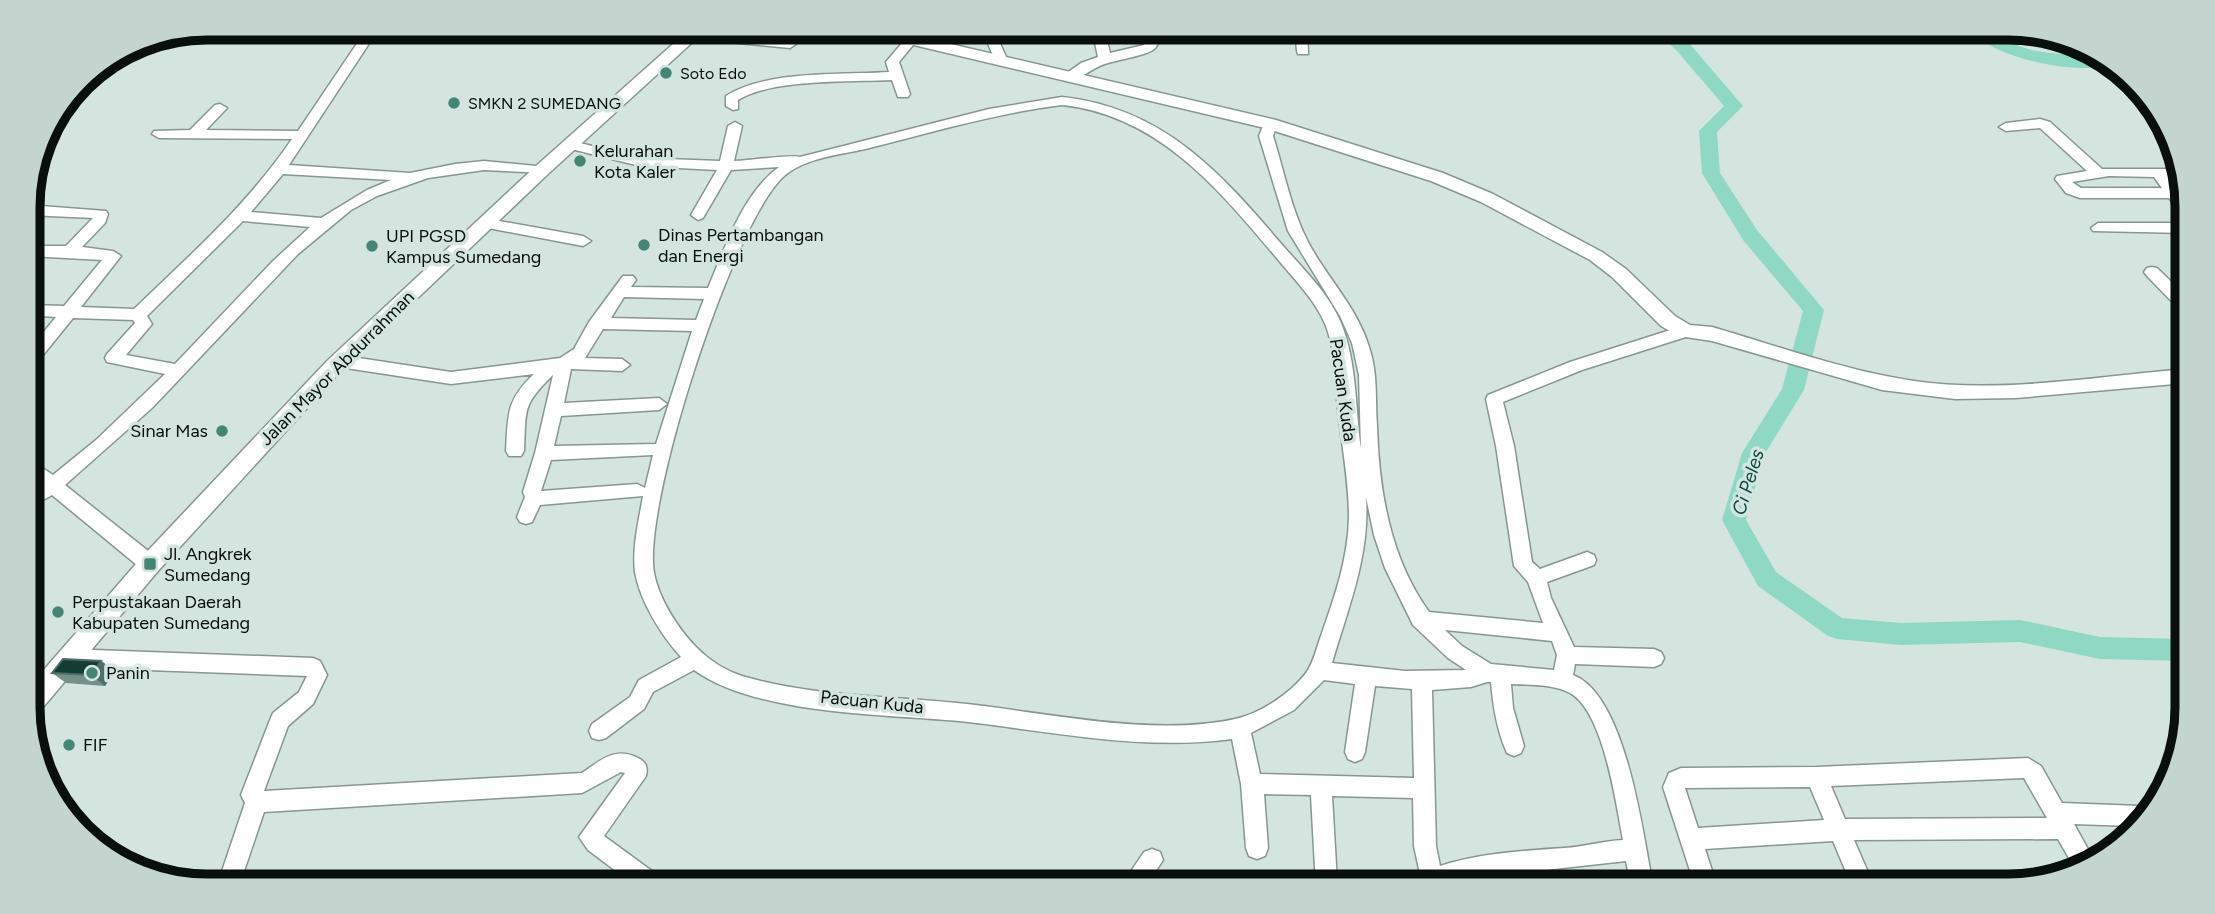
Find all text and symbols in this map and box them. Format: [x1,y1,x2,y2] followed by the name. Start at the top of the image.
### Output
[680,64,746,83] place label: Soto Edo
[658,65,674,81] marker: Soto Edo
[468,94,621,113] place label: SMKN 2 SUMEDANG
[446,95,462,111] marker: SMKN 2 SUMEDANG
[594,140,676,183] place label: Kelurahan Kota Kaler
[572,153,588,169] marker: Kelurahan Kota Kaler
[658,224,824,267] place label: Dinas Pertambangan dan Energi
[386,225,541,268] place label: UPI PGSD Kampus Sumedang
[636,237,652,253] marker: Dinas Pertambangan dan Energi
[364,238,380,254] marker: UPI PGSD Kampus Sumedang
[255,286,419,450] street label: Jalan Mayor Abdurrahman
[1325,337,1361,443] street label: Pacuan Kuda
[130,420,208,442] place label: Sinar Mas
[214,423,230,439] marker: Sinar Mas
[1727,446,1769,518] water label: Ci Peles
[164,543,252,586] place label: Jl. Angkrek Sumedang
[142,556,158,572] marker: Jl. Angkrek Sumedang
[72,591,250,634] place label: Perpustakaan Daerah Kabupaten Sumedang
[50,604,66,620] marker: Perpustakaan Daerah Kabupaten Sumedang
[106,662,150,684] place label: Panin
[84,665,100,681] marker: Panin
[819,686,925,718] street label: Pacuan Kuda
[83,734,108,756] place label: FIF
[61,737,77,753] marker: FIF

